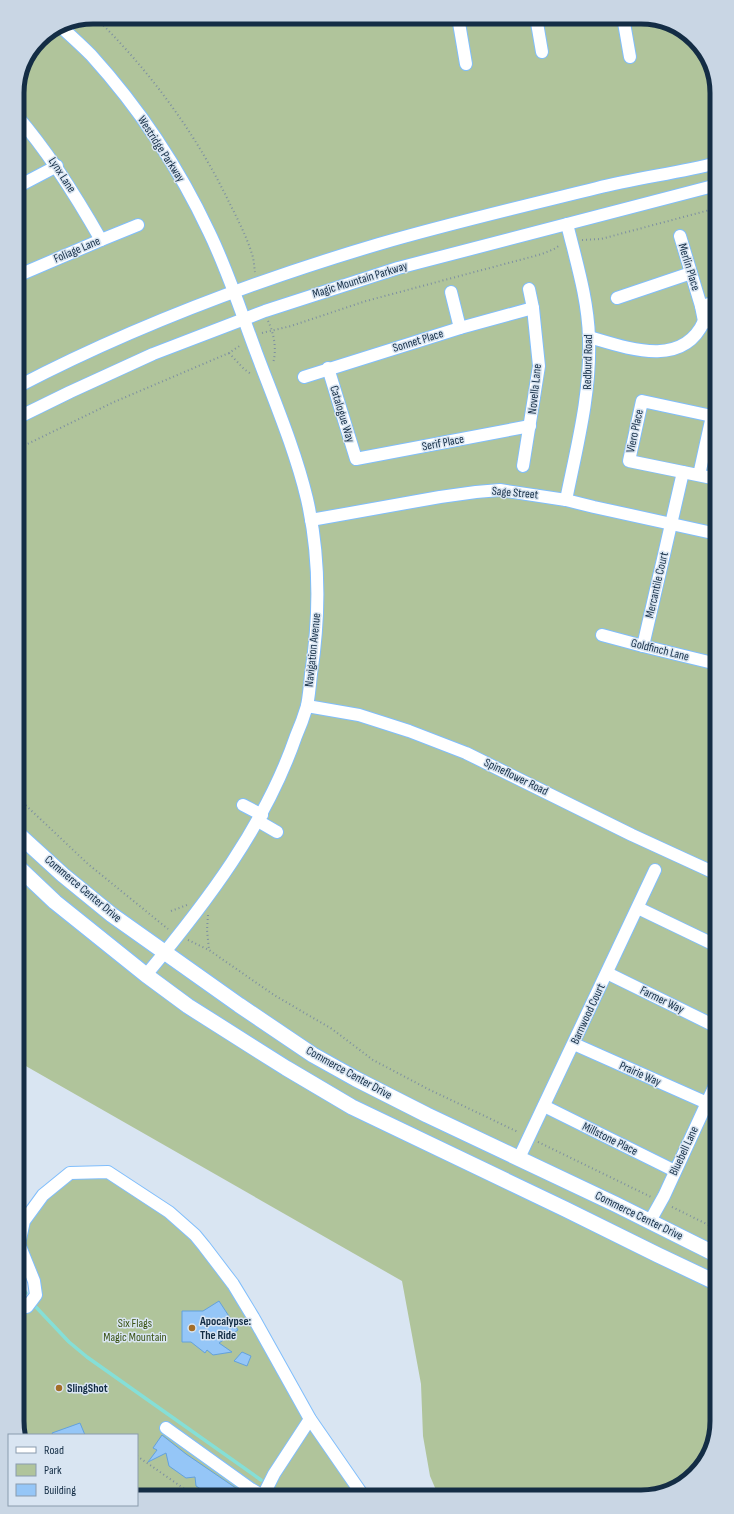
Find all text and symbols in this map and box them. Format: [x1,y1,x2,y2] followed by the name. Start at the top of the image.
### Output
[134,113,188,185] street label: Westridge Parkway
[45,154,79,196] street label: Lynx Lane
[51,233,103,267] street label: Foliage Lane
[675,242,703,293] street label: Merlin Place
[311,258,410,302] street label: Magic Mountain Parkway
[391,326,445,356] street label: Sonnet Place
[580,334,596,390] street label: Redburd Road
[525,363,545,415] street label: Novella Lane
[326,384,358,445] street label: Catalogue Way
[623,408,647,454] street label: Viero Place
[421,432,465,454] street label: Serif Place
[491,483,539,503] street label: Sage Street
[642,550,672,620] street label: Mercantile Court
[302,612,324,688] street label: Navigation Avenue
[629,636,691,665] street label: Goldfinch Lane
[482,755,550,799] street label: Spineflower Road
[41,852,125,926] street label: Commerce Center Drive
[567,981,609,1047] street label: Barnwood Court
[638,983,687,1017] street label: Farmer Way
[303,1043,395,1103] street label: Commerce Center Drive
[617,1058,664,1090] street label: Prairie Way
[580,1119,640,1159] street label: Millstone Place
[666,1124,702,1178] street label: Bluebell Lane
[593,1188,686,1244] street label: Commerce Center Drive
[199,1314,252,1343] place label: Apocalypse: The Ride
[103,1316,167,1345] park label: Six Flags Magic Mountain
[187,1323,197,1333] marker: Apocalypse: The Ride
[67,1381,108,1396] place label: SlingShot
[54,1383,64,1393] marker: SlingShot
[8,1434,138,1506] legend
[44,1443,64,1458] text: Road
[44,1463,62,1478] text: Park
[44,1483,76,1498] text: Building

